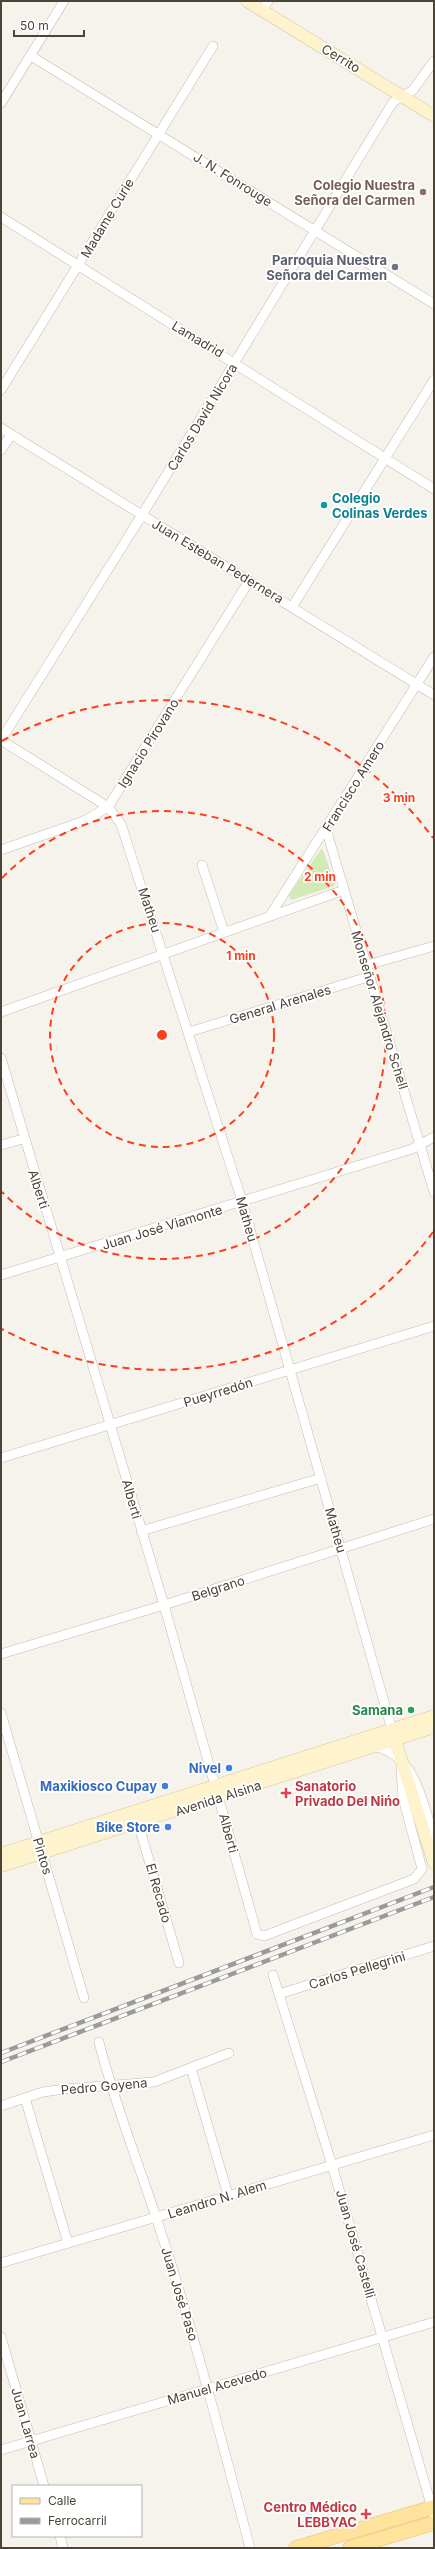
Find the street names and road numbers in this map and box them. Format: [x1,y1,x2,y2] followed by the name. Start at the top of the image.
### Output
[319,40,363,76] street label: Cerrito
[191,148,275,210] street label: J. N. Fonrouge
[77,175,137,261] street label: Madame Curie
[169,317,227,361] street label: Lamadrid
[164,360,240,474] street label: Carlos David Nicora
[149,515,287,607] street label: Juan Esteban Pedernera
[114,695,182,791] street label: Ignacio Pirovano
[319,738,387,834] street label: Francisco Amero
[135,886,165,934] street label: Matheu
[348,929,412,1091] street label: Monseñor Alejandro Schell
[227,981,333,1027] street label: General Arenales
[25,1167,53,1211] street label: Alberti
[233,1195,261,1243] street label: Matheu
[100,1201,224,1253] street label: Juan José Viamonte
[182,1374,254,1410] street label: Pueyrredón
[119,1477,145,1521] street label: Alberti
[322,1506,350,1554] street label: Matheu
[189,1572,247,1604] street label: Belgrano
[173,1777,263,1819] street label: Avenida Alsina
[216,1812,242,1854] street label: Alberti
[30,1836,56,1877] street label: Pintos
[143,1861,175,1925] street label: El Recado
[307,1948,407,1992] street label: Carlos Pellegrini
[60,2074,148,2098] street label: Pedro Goyena
[166,2176,268,2222] street label: Leandro N. Alem
[333,2188,379,2300] street label: Juan José Castelli
[158,2245,202,2343] street label: Juan José Paso
[165,2364,269,2408] street label: Manuel Acevedo
[8,2386,44,2460] street label: Juan Larrea

